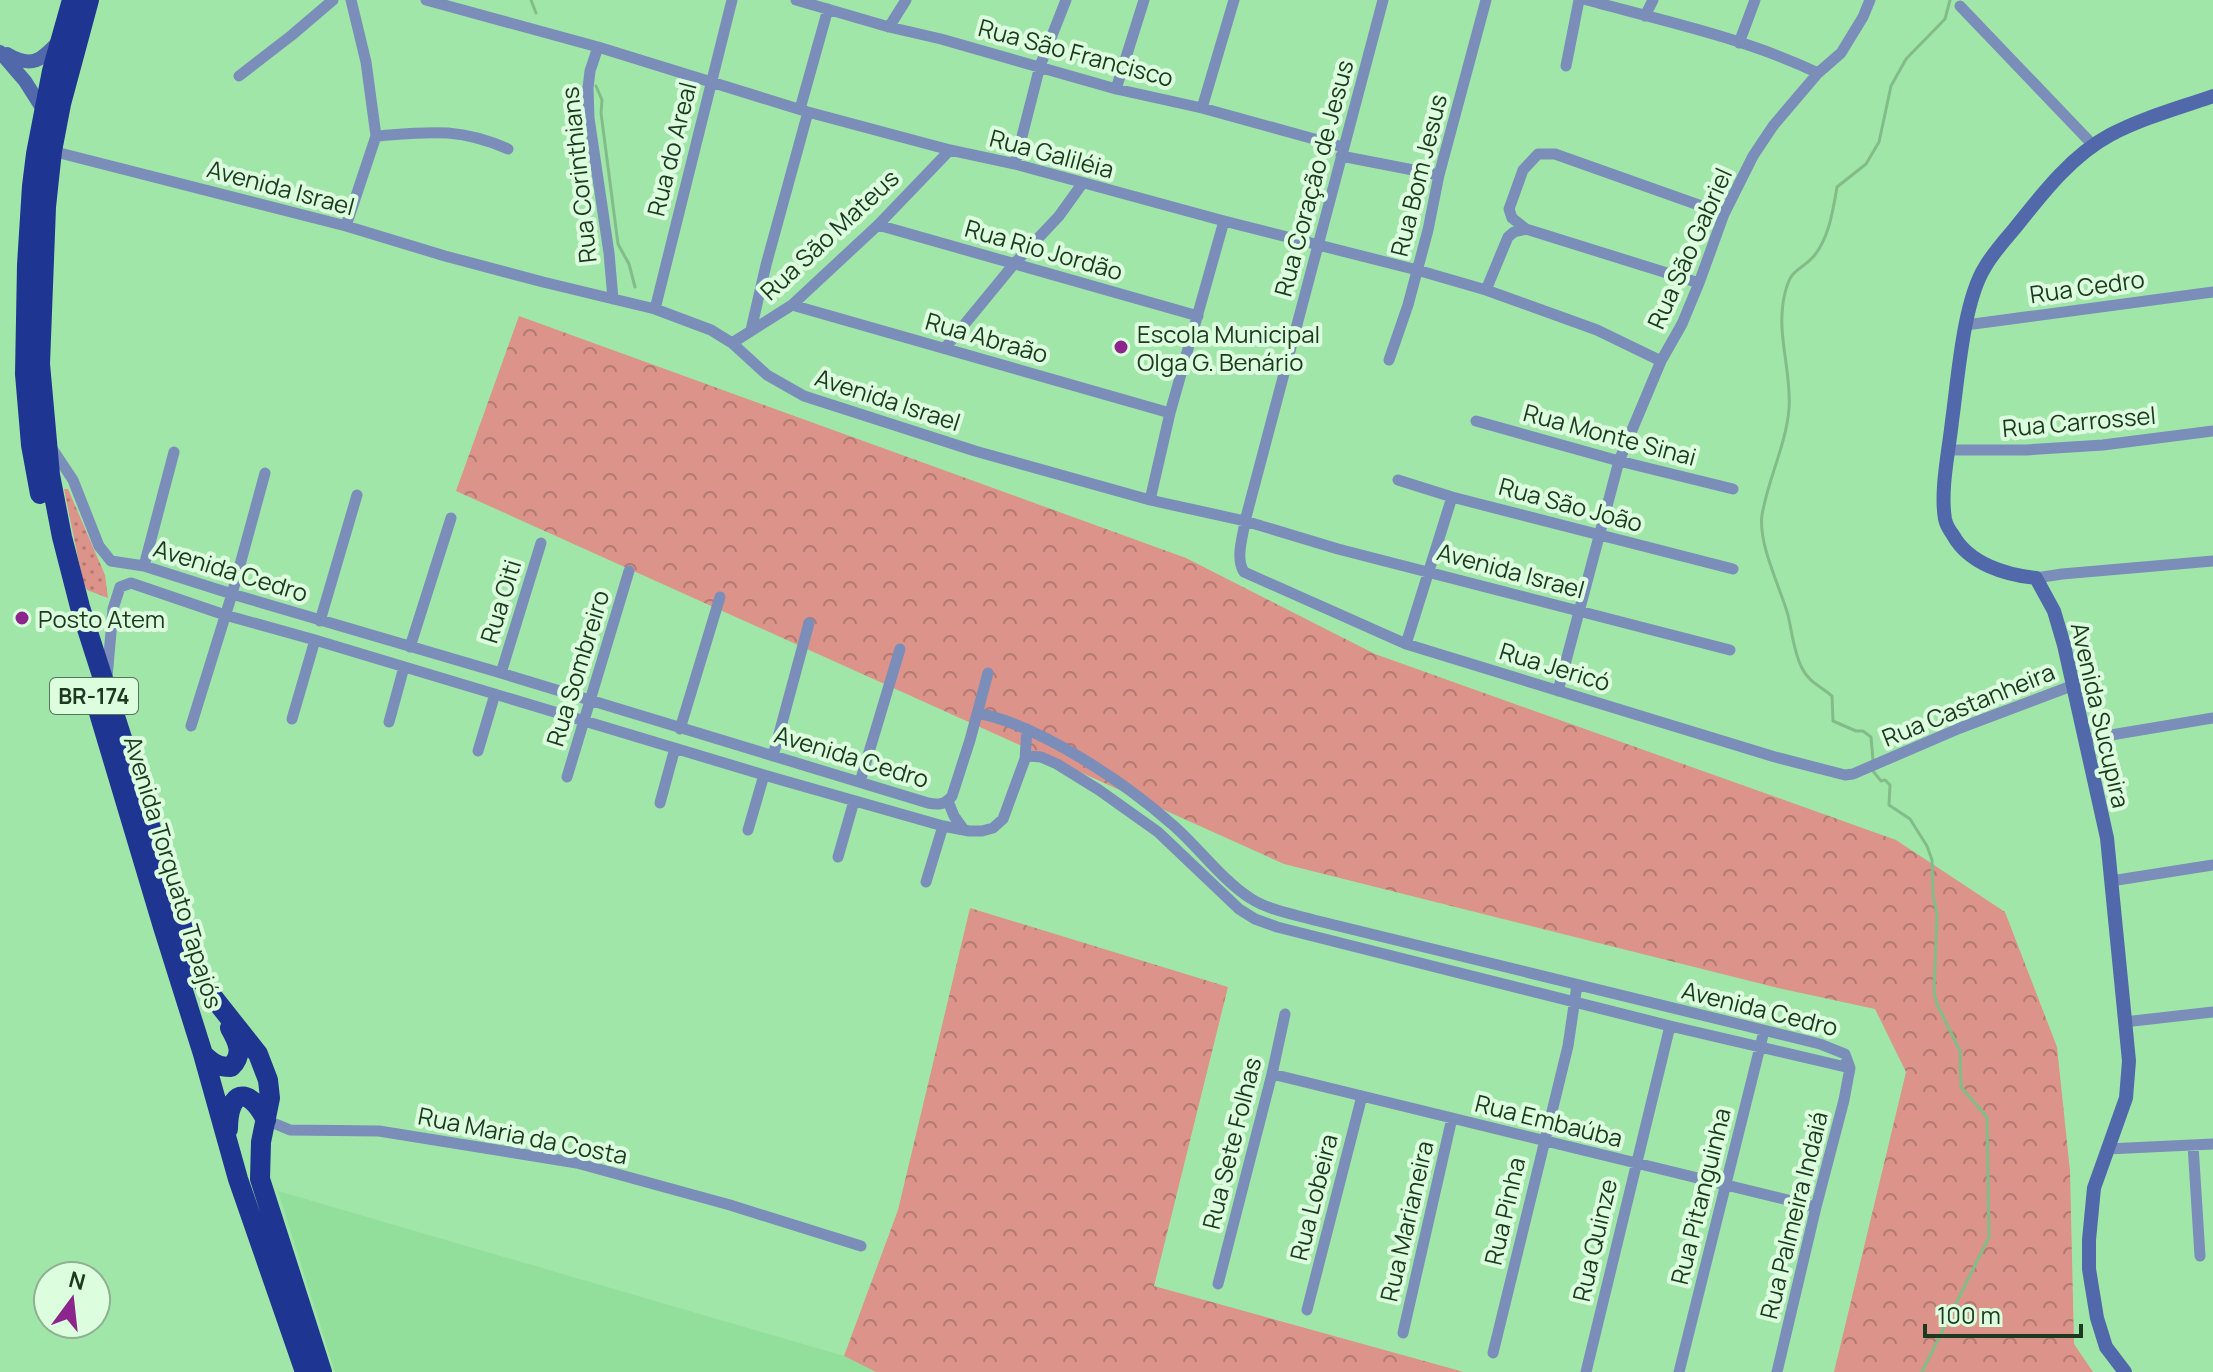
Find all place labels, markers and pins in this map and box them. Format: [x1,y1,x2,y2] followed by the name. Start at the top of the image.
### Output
[1137,317,1320,378] place label: Escola Municipal Olga G. Benário
[1112,338,1130,356] marker: Escola Municipal Olga G. Benário
[38,602,165,635] place label: Posto Atem
[13,609,31,627] marker: Posto Atem

